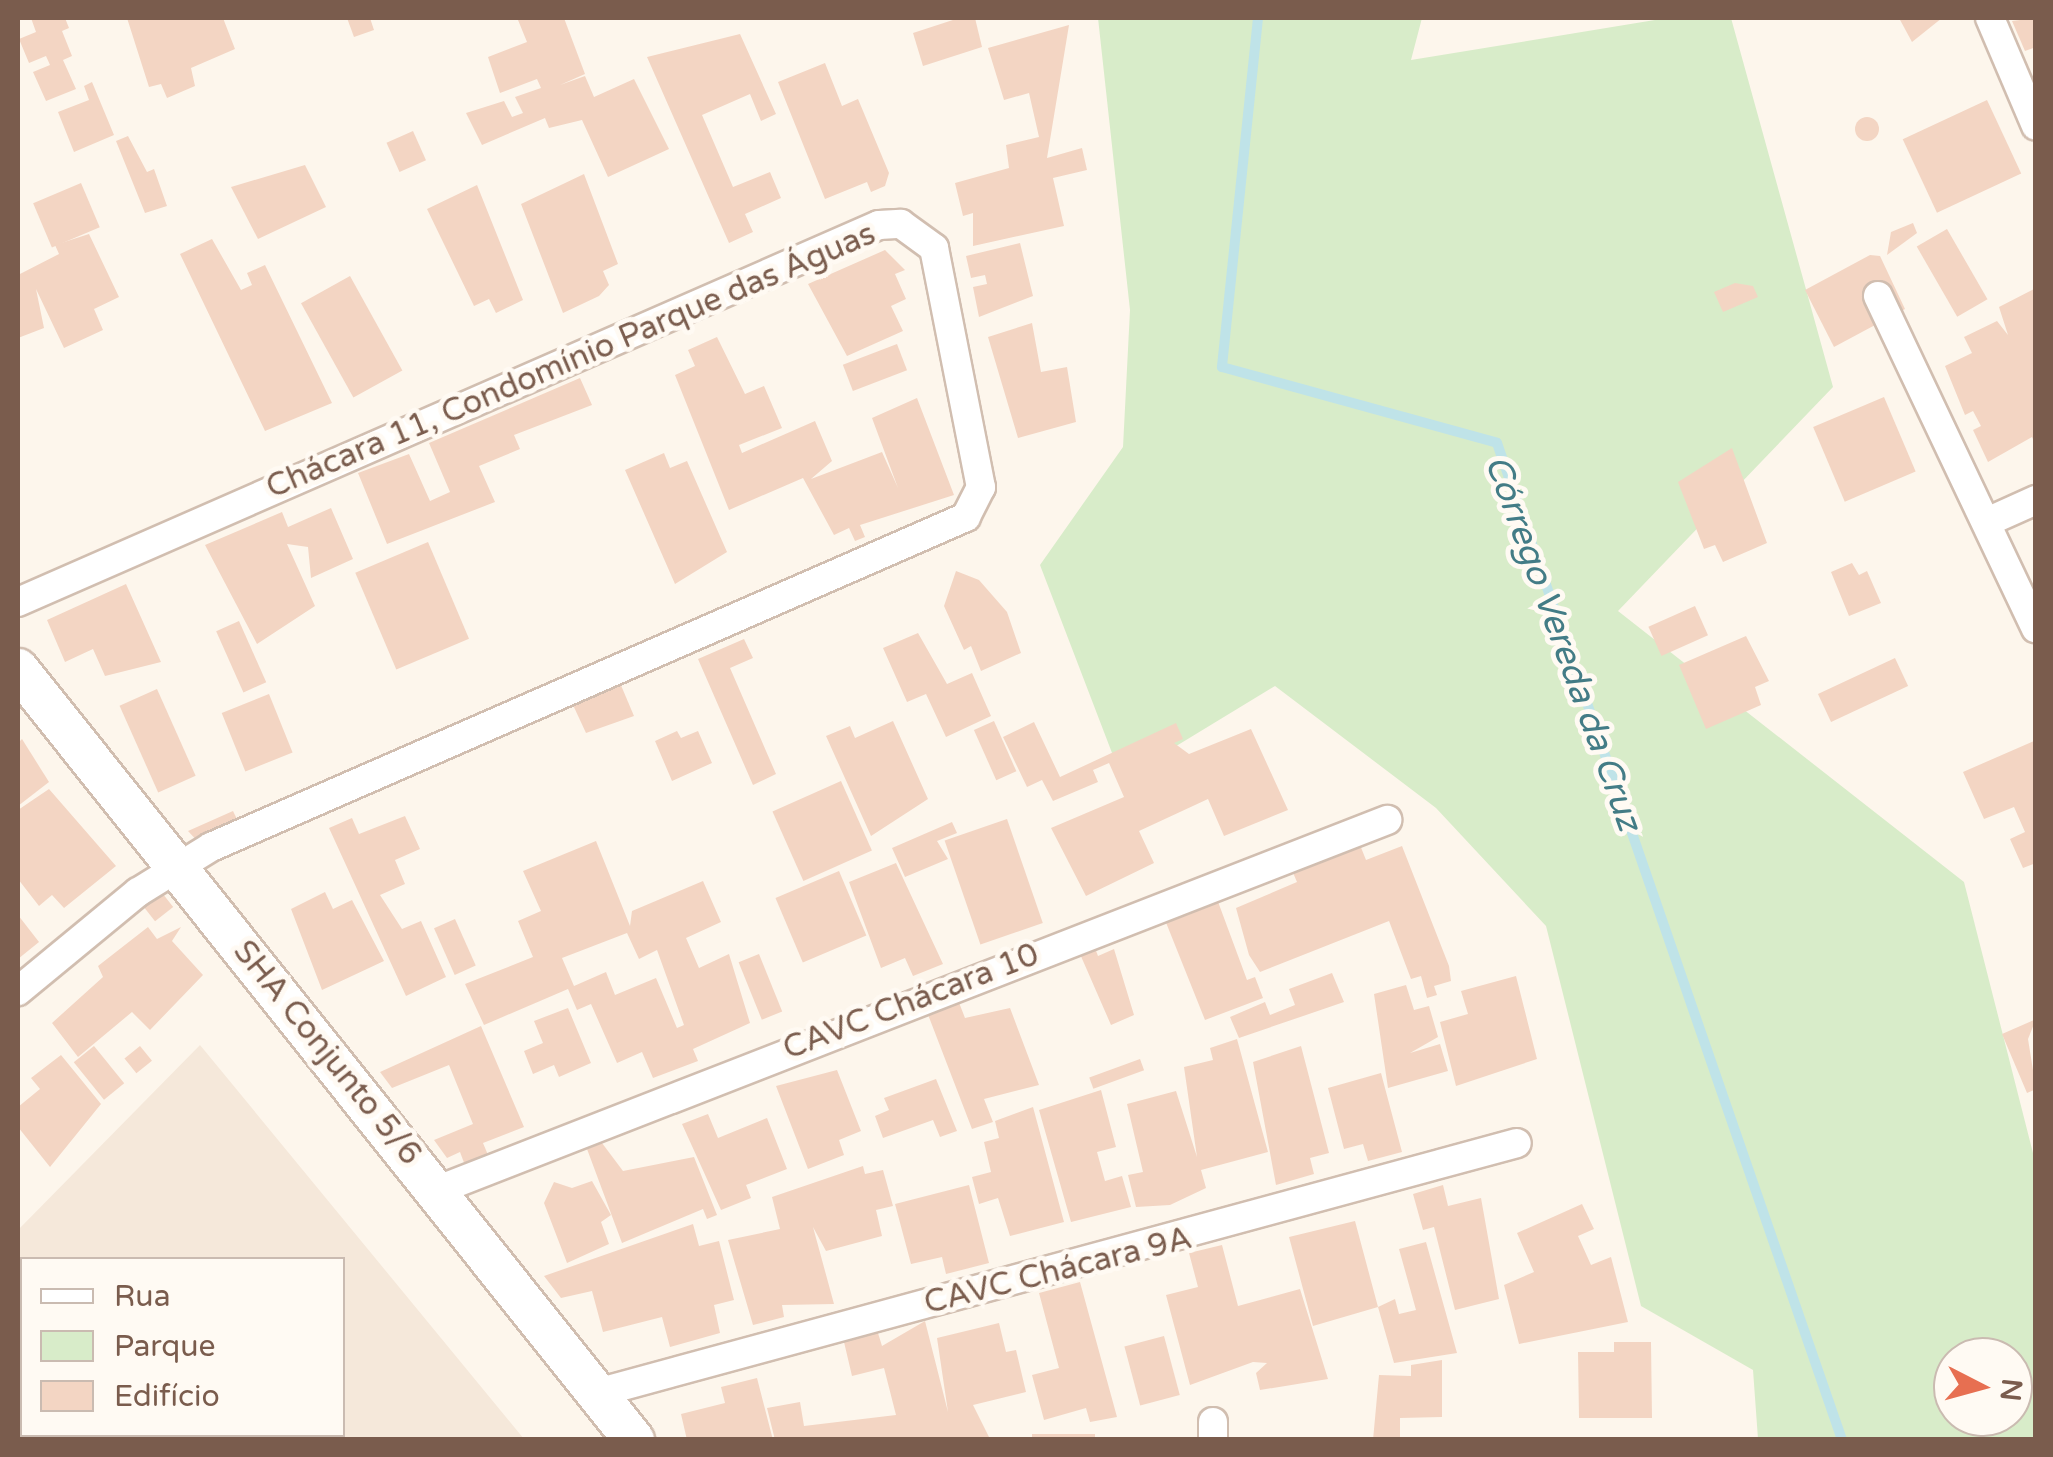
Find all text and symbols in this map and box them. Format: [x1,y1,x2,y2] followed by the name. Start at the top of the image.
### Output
[261,215,881,507] street label: Chácara 11, Condomínio Parque das Águas
[1475,450,1651,836] water label: Córrego Vereda da Cruz
[225,933,429,1173] street label: SHA Conjunto 5/6
[778,936,1044,1068] street label: CAVC Chácara 10
[920,1219,1196,1323] street label: CAVC Chácara 9A
[20,1257,345,1437] legend
[114,1278,171,1315] text: Rua
[114,1328,215,1365] text: Parque
[1933,1337,2033,1437] north arrow
[1993,1377,2029,1403] text: N
[114,1378,220,1415] text: Edifício

